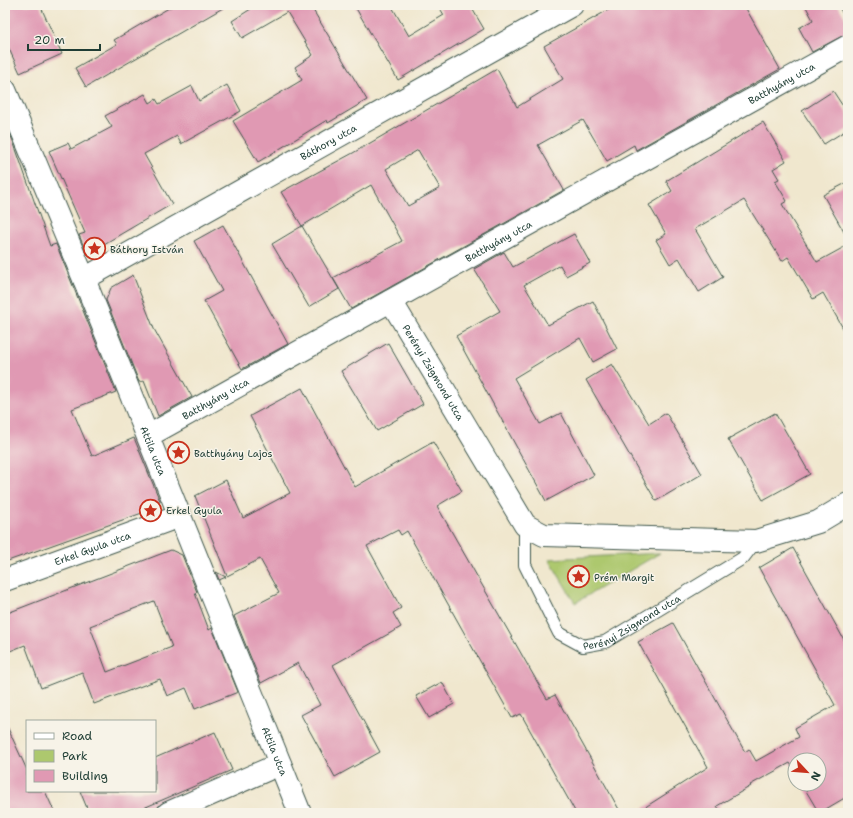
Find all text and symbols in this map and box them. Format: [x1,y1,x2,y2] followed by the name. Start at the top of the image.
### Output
[28,26,100,52] scale bar
[34,32,65,48] text: 20 m
[746,59,818,107] street label: Batthyány utca
[298,121,360,163] street label: Báthory utca
[463,217,535,265] street label: Batthyány utca
[82,236,108,262] place icon: Báthory István
[110,243,184,256] place label: Báthory István
[400,322,467,423] street label: Perényi Zsigmond utca
[180,375,252,423] street label: Batthyány utca
[137,424,169,478] street label: Attila utca
[165,440,191,466] place icon: Batthyány Lajos
[194,447,272,460] place label: Batthyány Lajos
[138,497,164,523] place icon: Erkel Gyula
[166,504,223,517] place label: Erkel Gyula
[53,528,133,568] street label: Erkel Gyula utca
[566,564,592,590] place icon: Prém Margit
[594,571,654,584] place label: Prém Margit
[582,591,684,653] street label: Perényi Zsigmond utca
[26,720,156,792] legend
[259,725,291,778] street label: Attila utca
[62,728,93,744] text: Road
[62,748,88,764] text: Park
[787,752,827,792] north arrow
[62,768,108,784] text: Building
[807,769,824,784] text: N

